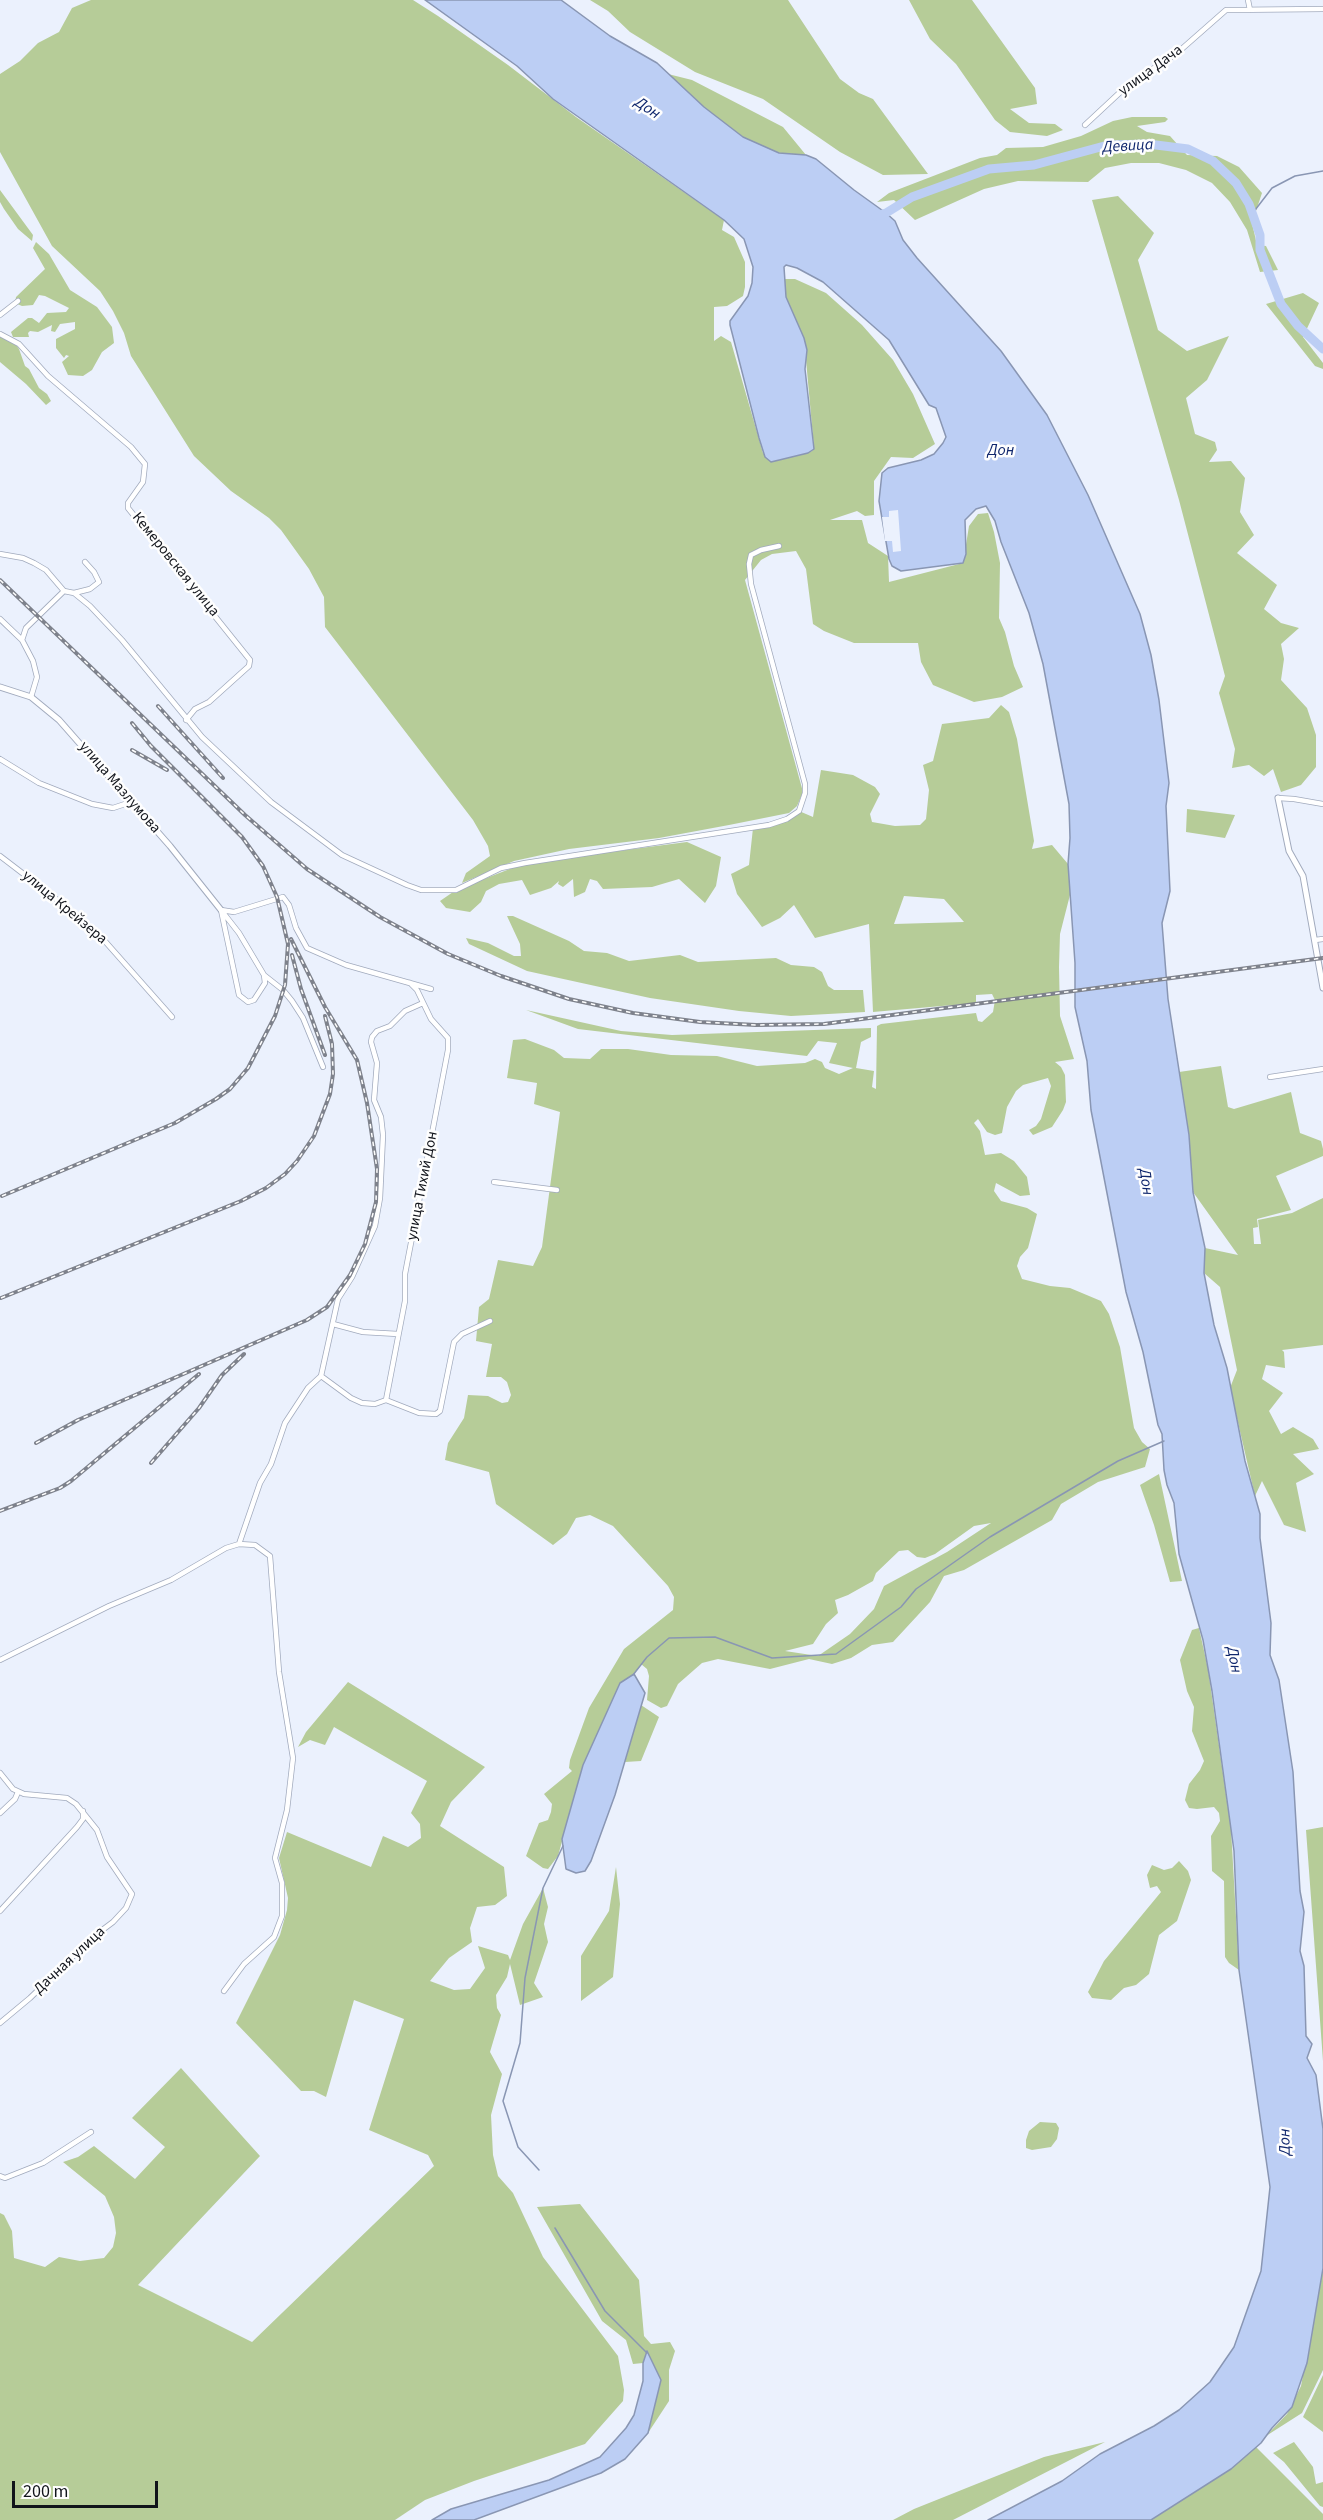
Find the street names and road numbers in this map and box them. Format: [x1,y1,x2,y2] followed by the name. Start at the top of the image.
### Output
[1115,42,1187,100] street label: улица Дача
[127,509,223,621] street label: Кемеровская улица
[74,739,164,837] street label: улица Мазлумова
[18,867,110,949] street label: улица Крейзера
[404,1130,442,1242] street label: улица Тихий Дон
[31,1923,109,1999] street label: Дачная улица

